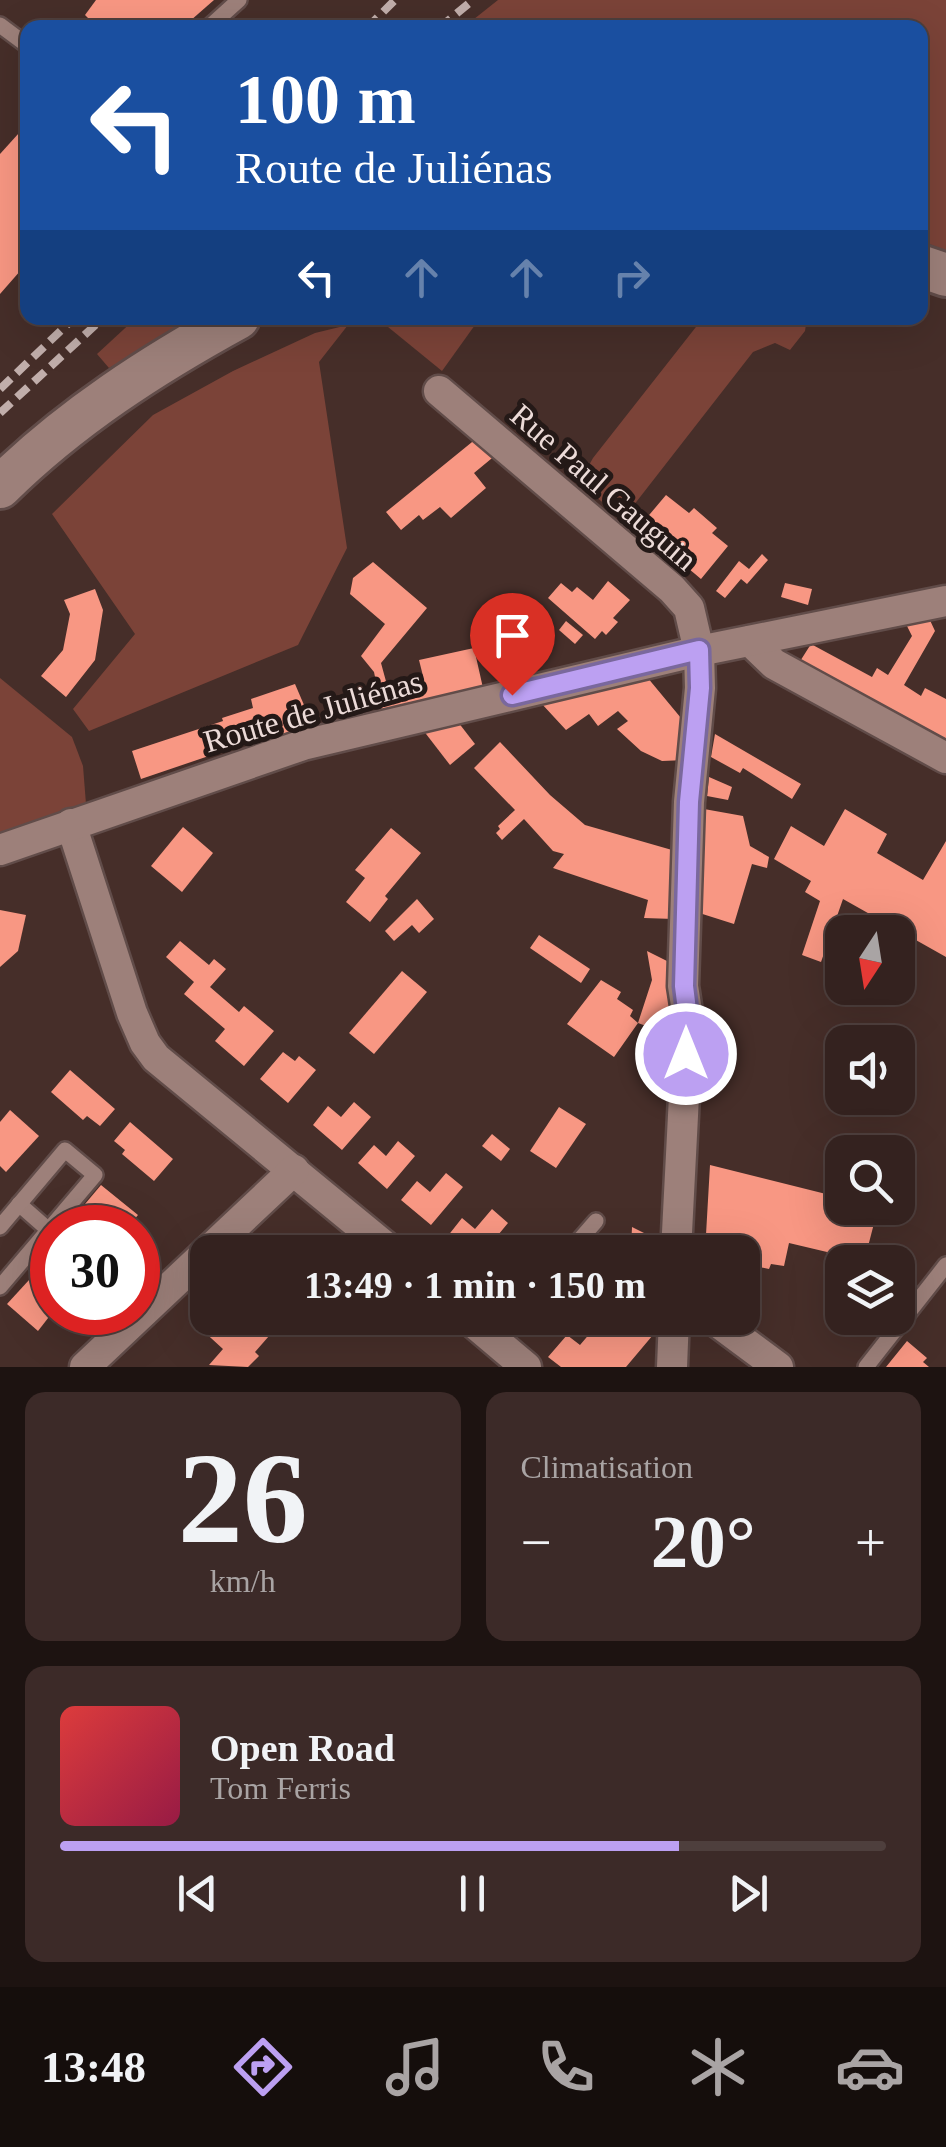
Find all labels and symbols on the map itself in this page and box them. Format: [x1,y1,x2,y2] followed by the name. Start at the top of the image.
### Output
[504,396,704,578] street label: Rue Paul Gauguin
[470,593,555,696] pin
[200,663,426,759] street label: Route de Juliénas
[825,915,915,1005] north arrow
[634,1002,738,1106] position arrow
[30,1205,160,1335] speed limit sign: 30

